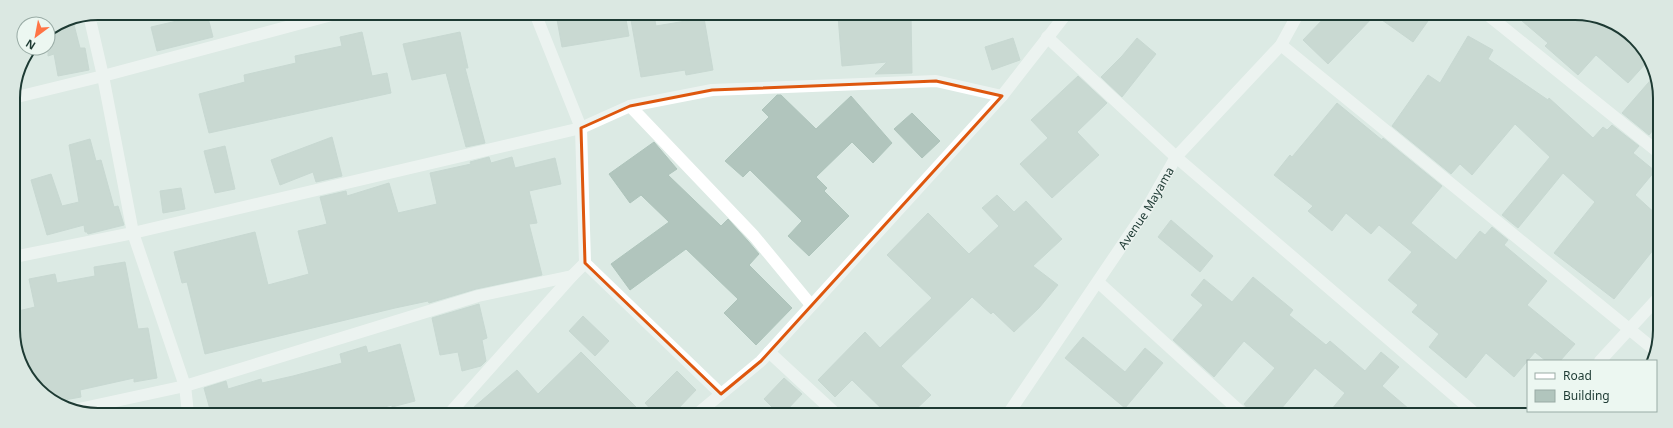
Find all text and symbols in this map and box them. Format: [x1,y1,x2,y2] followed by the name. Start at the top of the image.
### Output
[16,16,56,56] north arrow
[23,36,38,54] text: N
[1114,164,1177,252] street label: Avenue Mayama
[1527,360,1657,412] legend
[1563,367,1592,384] text: Road
[1563,387,1610,404] text: Building

